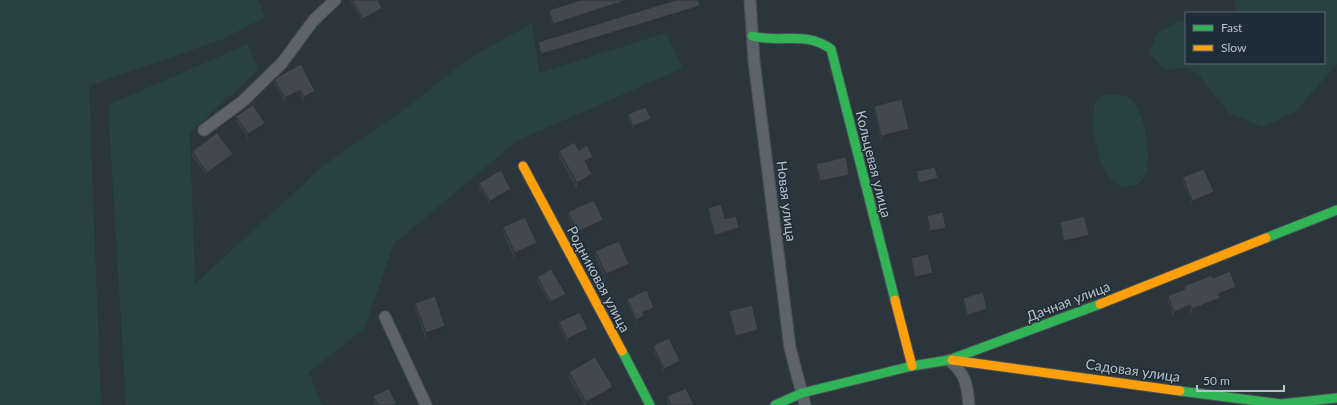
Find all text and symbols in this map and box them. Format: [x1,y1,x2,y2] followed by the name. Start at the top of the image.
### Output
[1185,12,1325,64] legend
[1221,20,1243,35] text: Fast
[1221,40,1247,55] text: Slow
[852,109,896,219] street label: Кольцевая улица
[774,160,800,242] street label: Новая улица
[564,223,634,335] street label: Родниковая улица
[1024,277,1112,325] street label: Дачная улица
[1085,355,1181,385] street label: Садовая улица
[1197,367,1284,393] scale bar
[1203,373,1230,388] text: 50 m

